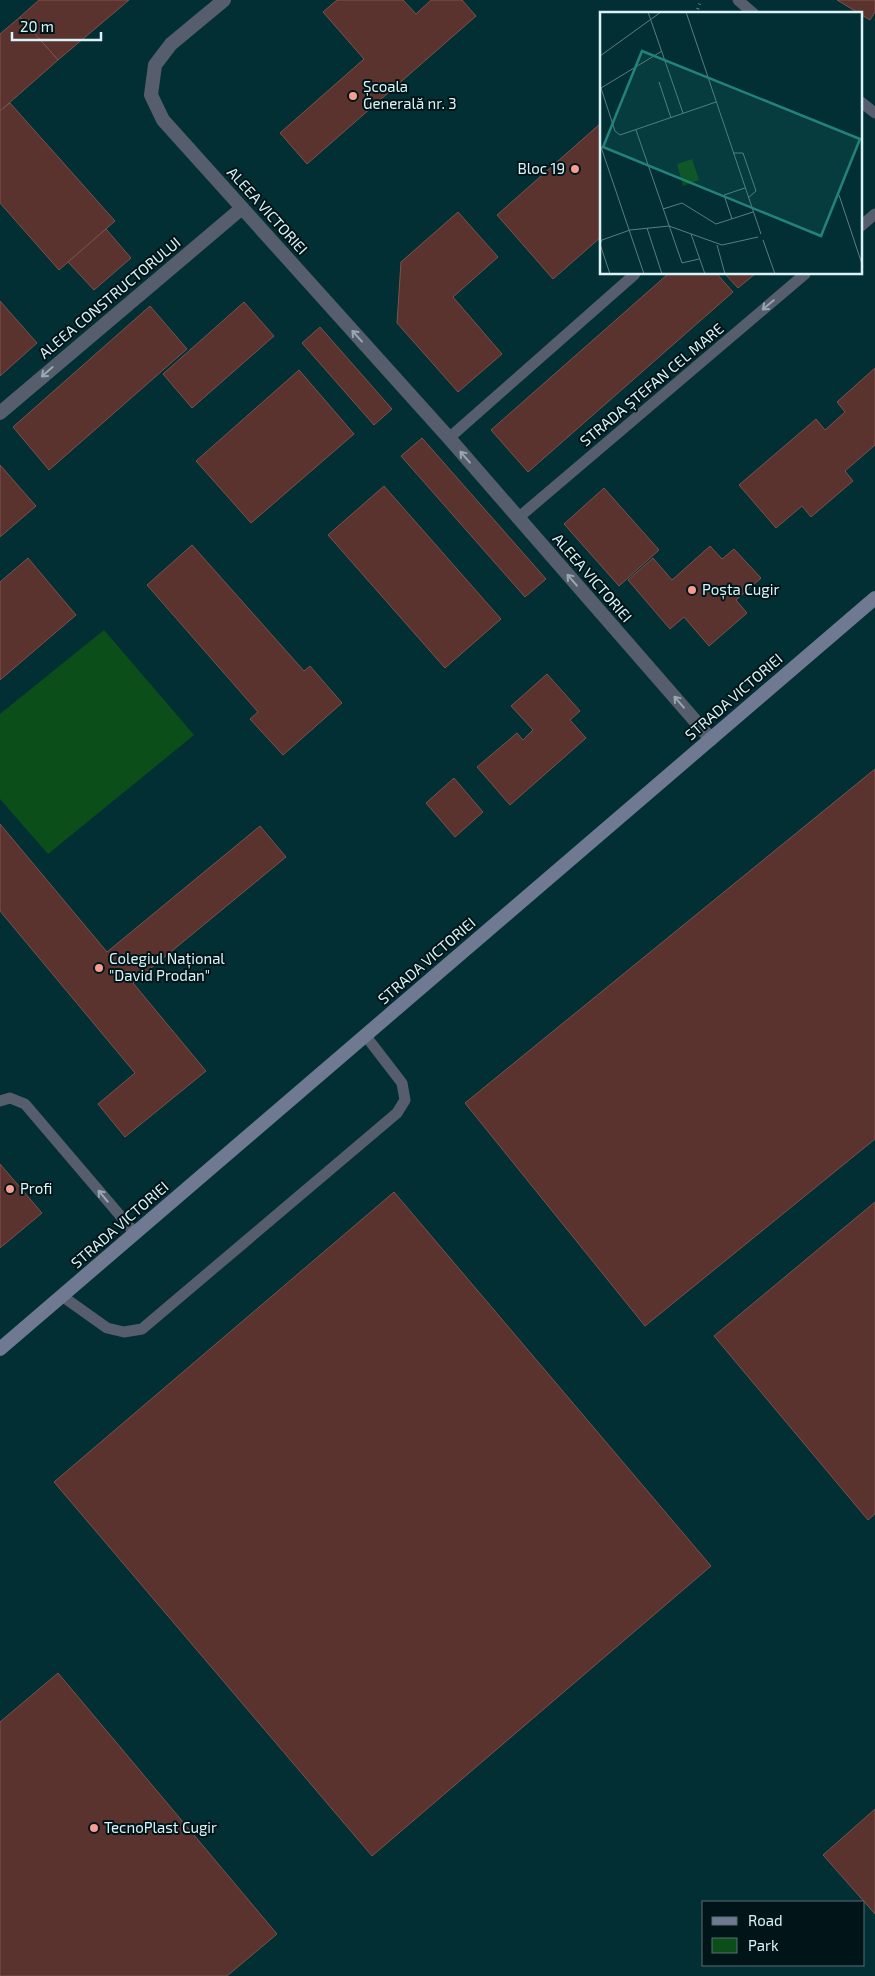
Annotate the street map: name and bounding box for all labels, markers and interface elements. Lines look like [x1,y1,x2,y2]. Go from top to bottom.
scale bar [12,10,101,42]
inset map [600,12,862,275]
text: 20 m [20,17,54,35]
place label: Școala Generală nr. 3 [363,77,457,112]
marker: Școala Generală nr. 3 [347,90,359,102]
place label: Bloc 19 [517,159,565,177]
street label: ALEEA VICTORIEI [224,163,312,258]
marker: Bloc 19 [569,163,581,175]
street label: ALEEA CONSTRUCTORULUI [35,233,184,362]
one-way arrow [762,300,775,311]
street label: STRADA ȘTEFAN CEL MARE [576,319,728,451]
one-way arrow [351,330,363,343]
one-way arrow [41,367,54,378]
one-way arrow [459,451,471,464]
street label: ALEEA VICTORIEI [549,529,636,625]
one-way arrow [566,573,578,586]
place label: Poșta Cugir [702,580,779,600]
marker: Poșta Cugir [686,584,698,596]
street label: STRADA VICTORIEI [681,649,786,743]
one-way arrow [673,695,685,708]
street label: STRADA VICTORIEI [374,913,479,1007]
place label: Colegiul Național "David Prodan" [109,949,225,984]
marker: Colegiul Național "David Prodan" [93,962,105,974]
street label: STRADA VICTORIEI [67,1177,172,1271]
place label: Profi [20,1179,52,1197]
marker: Profi [4,1183,16,1195]
one-way arrow [98,1190,109,1203]
place label: TecnoPlast Cugir [104,1818,217,1836]
marker: TecnoPlast Cugir [88,1822,100,1834]
legend [702,1901,865,1966]
text: Road [748,1911,783,1929]
text: Park [748,1936,779,1954]

